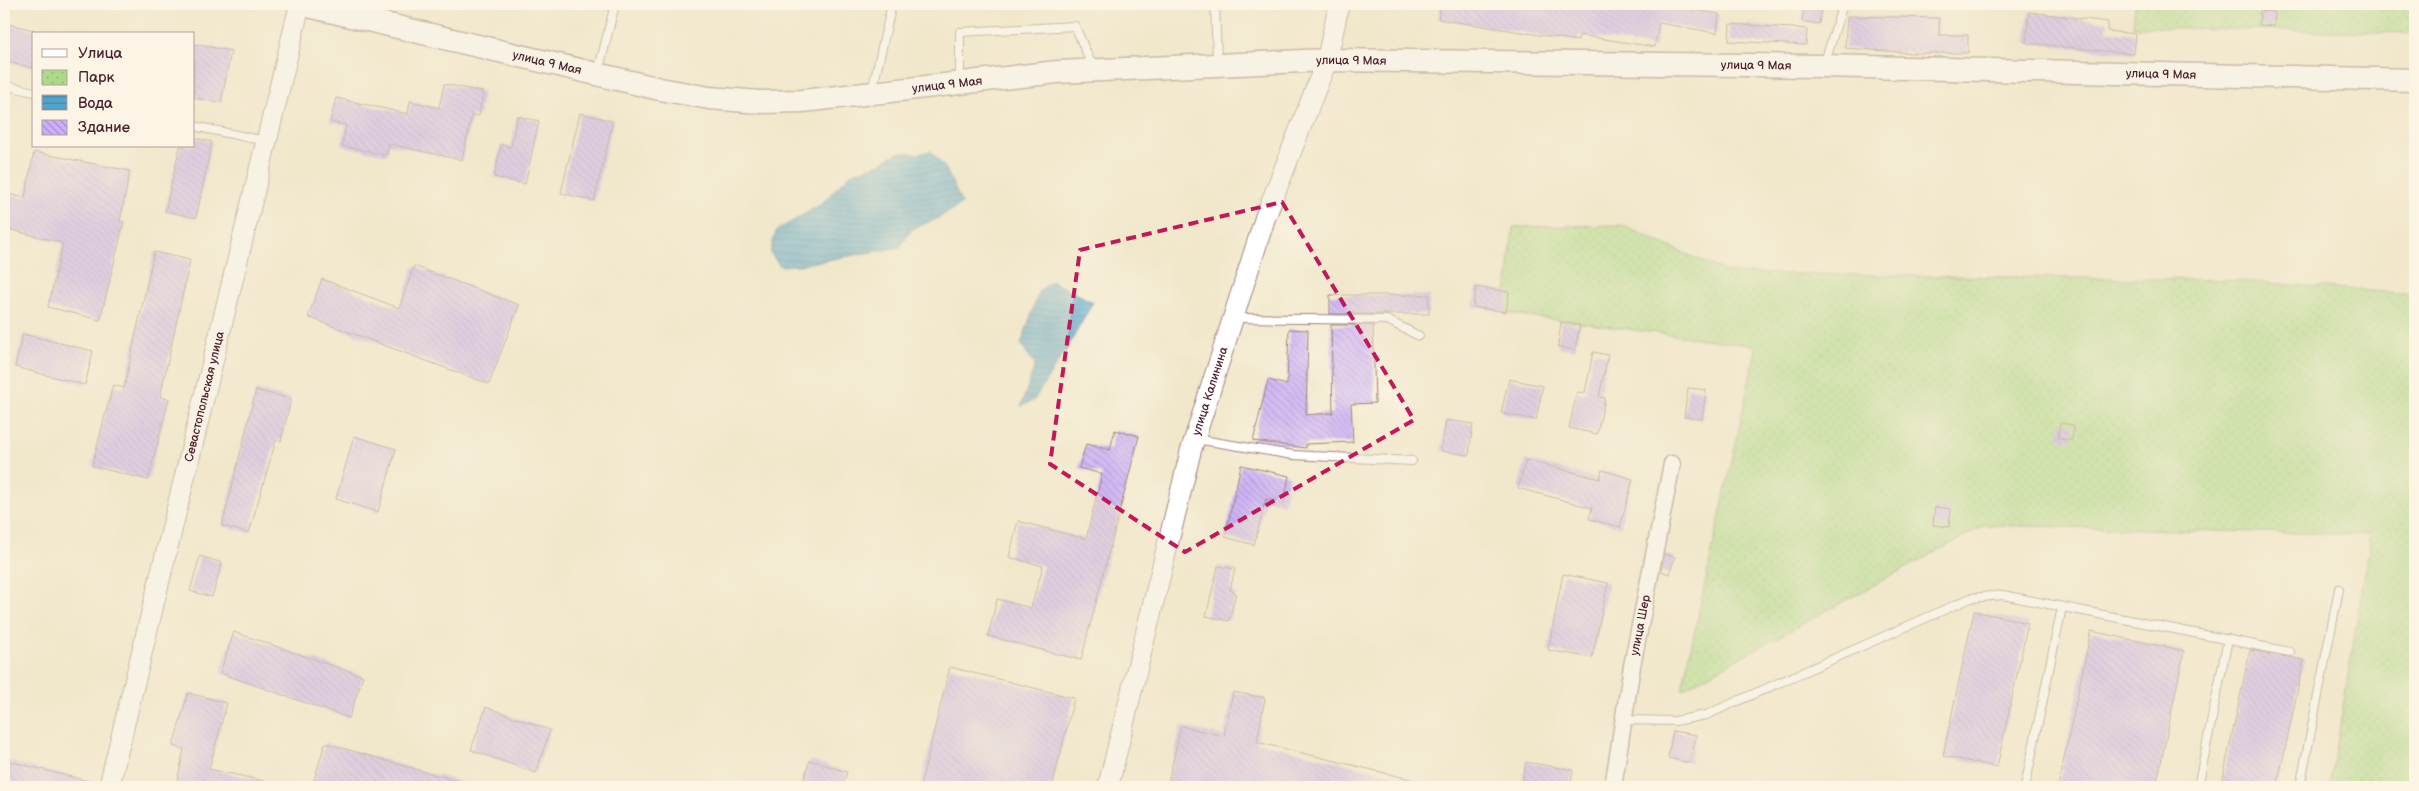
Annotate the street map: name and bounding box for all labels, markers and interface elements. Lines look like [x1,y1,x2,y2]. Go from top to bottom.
legend [32,32,195,148]
text: Улица [78,44,123,63]
street label: улица 9 Мая [511,47,583,78]
street label: улица 9 Мая [1316,53,1387,69]
street label: улица 9 Мая [1721,58,1792,74]
street label: улица 9 Мая [2126,66,2197,83]
text: Парк [78,68,115,87]
street label: улица 9 Мая [911,74,983,96]
text: Вода [78,94,113,113]
text: Здание [78,118,130,137]
street label: Севастопольская улица [182,330,228,463]
street label: улица Калинина [1189,345,1231,437]
street label: улица Шер [1627,593,1654,657]

